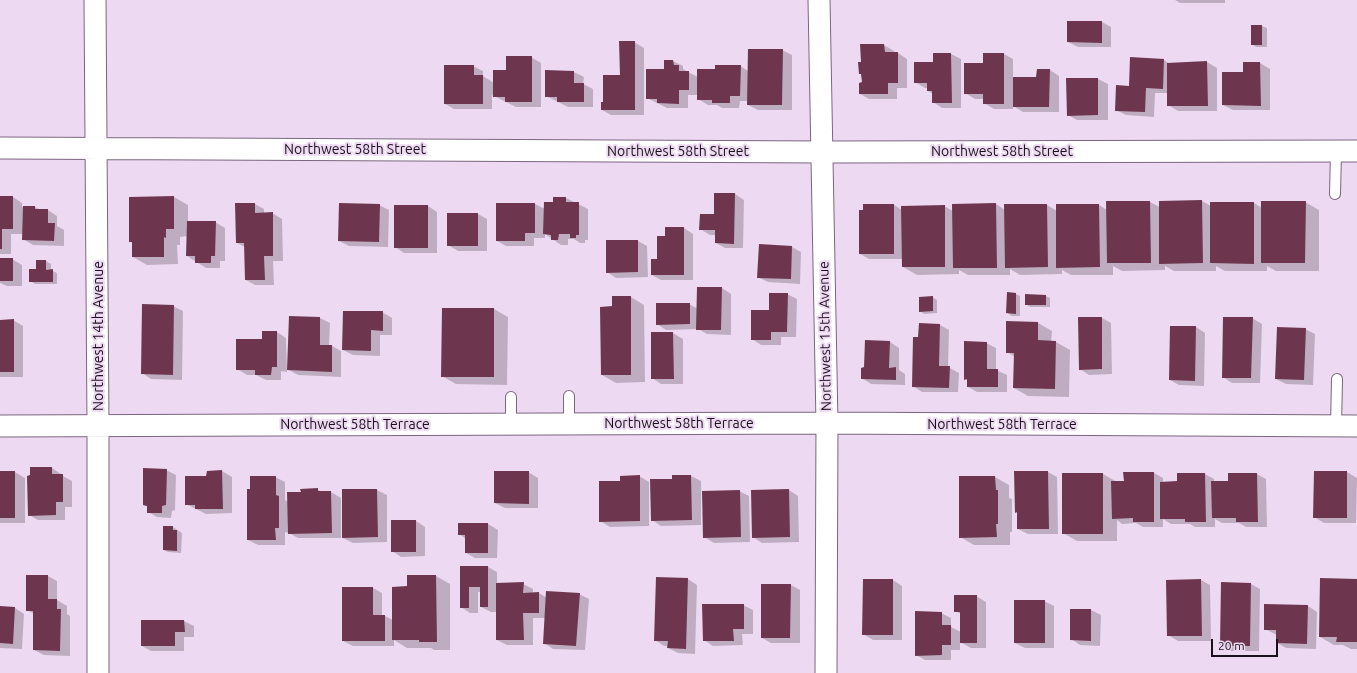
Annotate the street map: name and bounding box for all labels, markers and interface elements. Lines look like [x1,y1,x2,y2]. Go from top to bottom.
street label: Northwest 58th Street [284,141,426,157]
street label: Northwest 58th Street [607,143,749,159]
street label: Northwest 58th Street [931,143,1073,159]
street label: Northwest 14th Avenue [90,261,106,411]
street label: Northwest 15th Avenue [815,261,835,411]
street label: Northwest 58th Terrace [604,415,754,431]
street label: Northwest 58th Terrace [280,416,430,432]
street label: Northwest 58th Terrace [927,416,1077,432]
scale bar [1213,631,1280,657]
text: 20 m [1218,639,1245,652]

